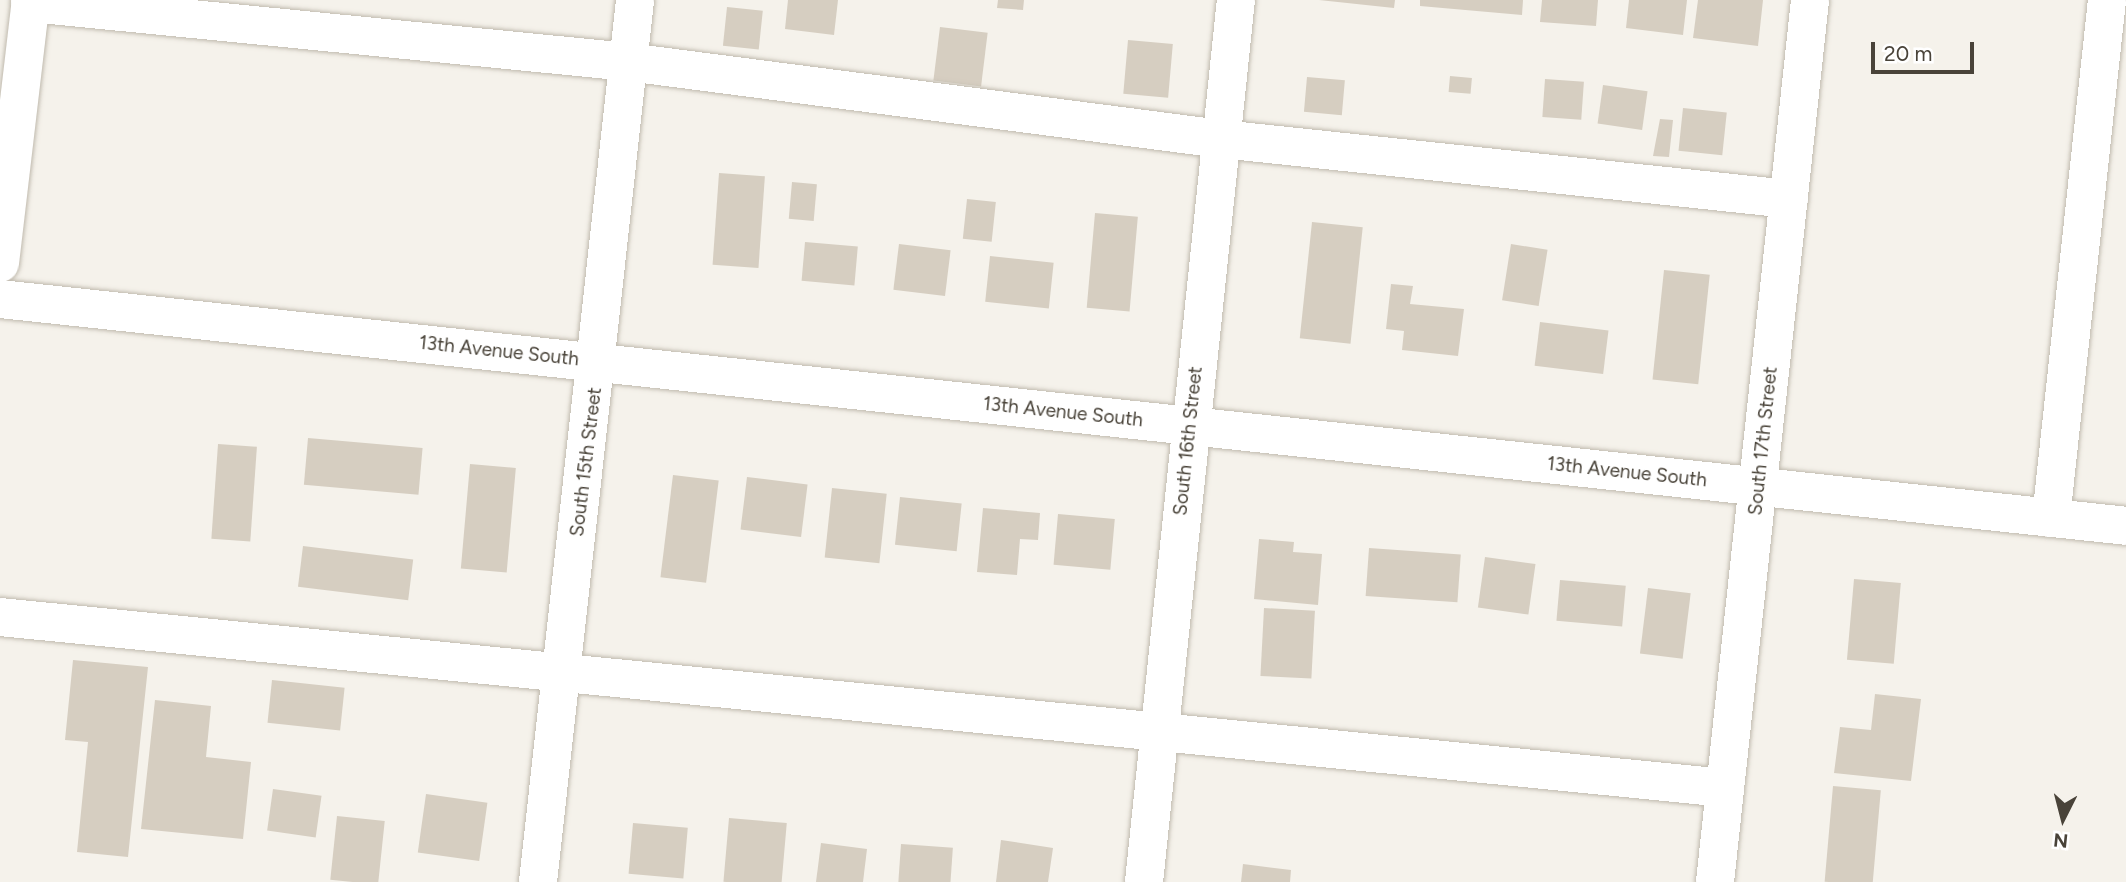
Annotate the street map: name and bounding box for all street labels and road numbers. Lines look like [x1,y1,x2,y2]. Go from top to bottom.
street label: 13th Avenue South [418,331,580,371]
street label: South 16th Street [1169,365,1207,517]
street label: South 17th Street [1744,365,1782,517]
street label: South 15th Street [566,386,606,538]
street label: 13th Avenue South [982,392,1144,432]
street label: 13th Avenue South [1546,452,1708,492]

